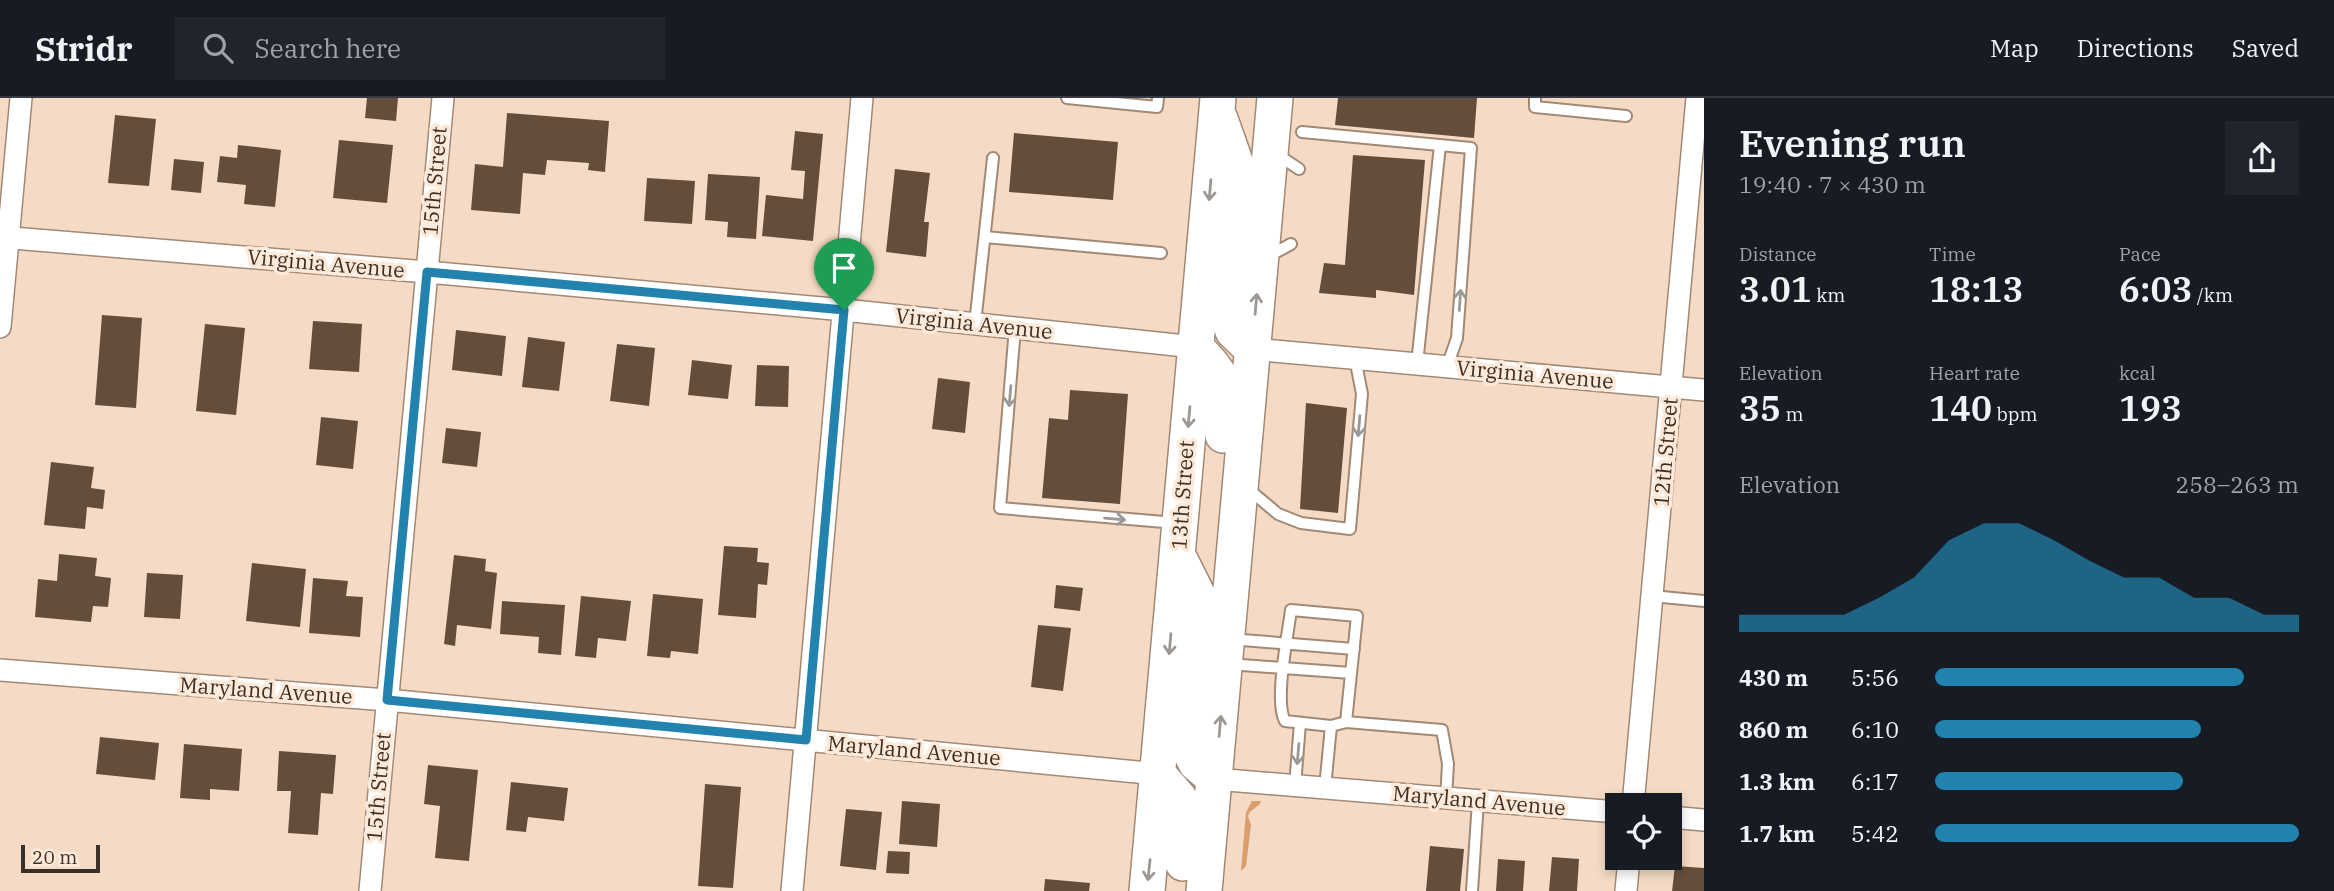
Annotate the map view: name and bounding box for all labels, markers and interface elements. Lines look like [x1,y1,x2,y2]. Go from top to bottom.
search box [175,17,665,80]
text: Stridr [35,27,133,70]
icon: search [199,29,237,67]
text: Search here [255,31,401,65]
text: Map [1990,32,2039,64]
text: Directions [2077,32,2194,64]
text: Saved [2232,32,2299,64]
text: Evening run [1739,118,1966,167]
button: share [2225,121,2299,195]
street label: 15th Street [415,125,453,237]
text: 19:40 · 7 × 430 m [1739,169,1926,199]
one-way arrow [1203,179,1216,201]
pin [814,238,874,310]
street label: Virginia Avenue [246,242,406,284]
text: Distance [1739,242,1817,266]
text: Time [1929,242,1976,266]
text: Pace [2119,242,2161,266]
icon: arrive [825,249,863,287]
text: 3.01 [1739,266,1812,312]
text: 18:13 [1929,266,2023,312]
text: 6:03 [2119,266,2192,312]
text: km [1812,283,1845,307]
text: /km [2192,283,2233,307]
one-way arrow [1454,289,1467,312]
one-way arrow [1250,293,1263,315]
street label: Virginia Avenue [894,301,1054,345]
street label: Virginia Avenue [1455,353,1615,395]
text: Elevation [1739,361,1823,385]
text: Heart rate [1929,361,2020,385]
text: kcal [2119,361,2156,385]
one-way arrow [1003,384,1016,407]
text: 35 [1739,385,1781,431]
text: 140 [1929,385,1992,431]
text: 193 [2119,385,2182,431]
street label: 12th Street [1646,396,1684,508]
text: m [1781,402,1804,426]
text: bpm [1992,402,2038,426]
one-way arrow [1182,405,1195,428]
one-way arrow [1352,414,1365,437]
street label: 13th Street [1164,439,1200,551]
text: Elevation [1739,469,1840,499]
text: 258–263 m [2175,469,2299,499]
one-way arrow [1103,513,1125,526]
one-way arrow [1163,632,1176,654]
text: 430 m [1739,662,1808,692]
text: 5:56 [1851,662,1899,692]
street label: Maryland Avenue [179,670,354,710]
text: 860 m [1739,714,1808,744]
text: 6:10 [1851,714,1899,744]
one-way arrow [1214,715,1227,737]
street label: Maryland Avenue [826,728,1002,772]
street label: 15th Street [359,731,397,843]
one-way arrow [1291,743,1304,765]
text: 1.3 km [1739,766,1815,796]
text: 6:17 [1851,766,1899,796]
street label: Maryland Avenue [1391,778,1567,822]
map controls [1605,793,1682,870]
button: locate [1605,793,1682,870]
text: 1.7 km [1739,818,1815,848]
text: 5:42 [1851,818,1899,848]
scale bar [21,842,100,874]
text: 20 m [32,845,77,869]
one-way arrow [1142,858,1155,881]

